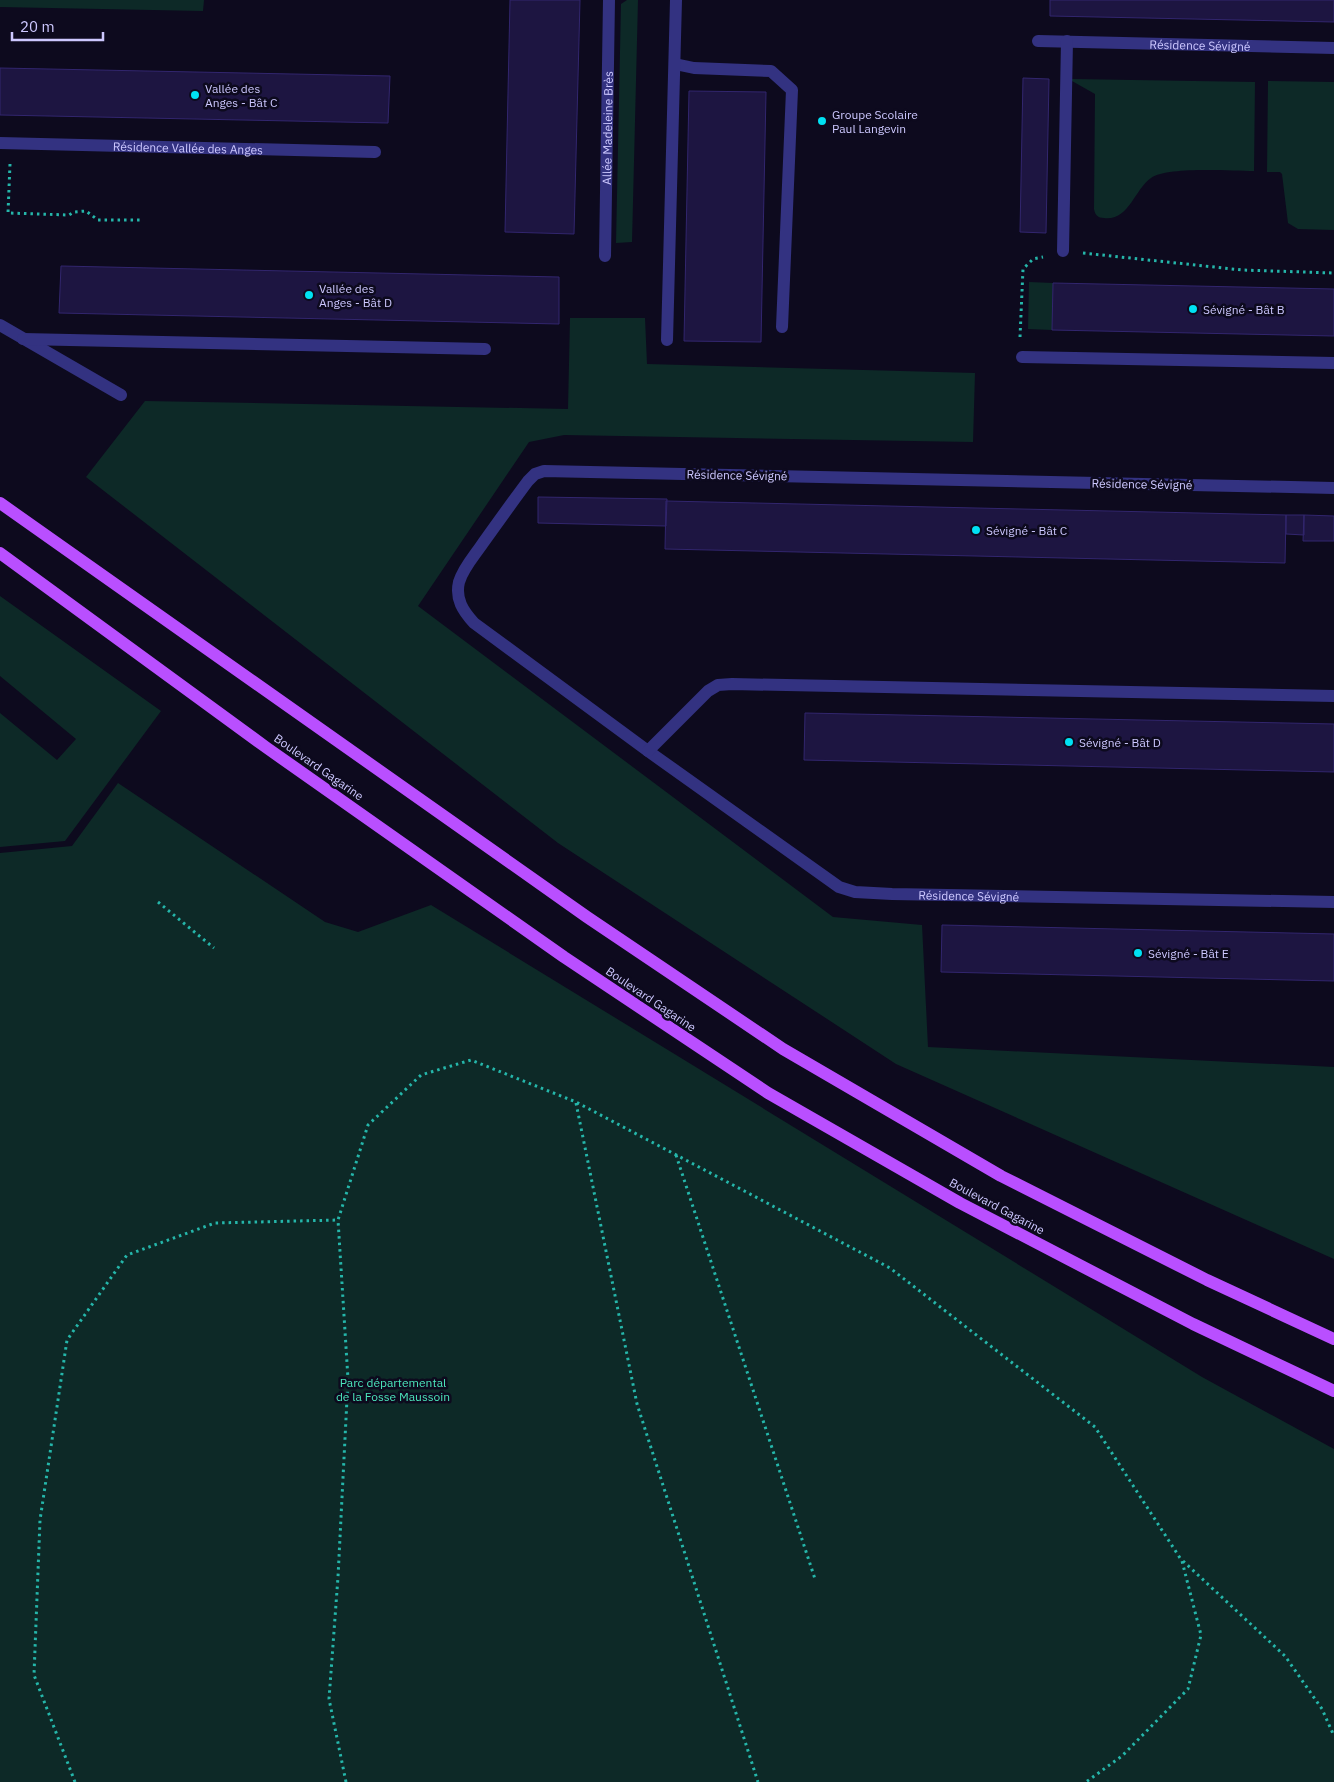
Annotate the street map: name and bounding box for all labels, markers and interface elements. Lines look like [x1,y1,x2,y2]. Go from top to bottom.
scale bar [12,10,104,42]
text: 20 m [20,17,55,36]
street label: Résidence Sévigné [1149,36,1251,54]
street label: Allée Madeleine Brès [599,71,615,185]
place label: Vallée des Anges - Bât C [205,81,278,110]
marker: Vallée des Anges - Bât C [189,89,201,101]
place label: Groupe Scolaire Paul Langevin [832,107,918,136]
marker: Groupe Scolaire Paul Langevin [816,115,828,127]
street label: Résidence Vallée des Anges [113,138,263,157]
place label: Vallée des Anges - Bât D [319,281,392,310]
marker: Vallée des Anges - Bât D [303,289,315,301]
place label: Sévigné - Bât B [1203,302,1285,317]
marker: Sévigné - Bât B [1187,303,1199,315]
street label: Résidence Sévigné [686,467,788,483]
street label: Résidence Sévigné [1091,476,1193,492]
place label: Sévigné - Bât C [986,523,1068,538]
marker: Sévigné - Bât C [970,524,982,536]
street label: Boulevard Gagarine [271,731,367,804]
place label: Sévigné - Bât D [1079,735,1161,750]
marker: Sévigné - Bât D [1063,736,1075,748]
street label: Résidence Sévigné [918,887,1020,904]
place label: Sévigné - Bât E [1148,946,1229,961]
marker: Sévigné - Bât E [1132,947,1144,959]
street label: Boulevard Gagarine [603,963,699,1035]
street label: Boulevard Gagarine [947,1175,1048,1238]
park label: Parc départemental de la Fosse Maussoin [336,1375,450,1404]

